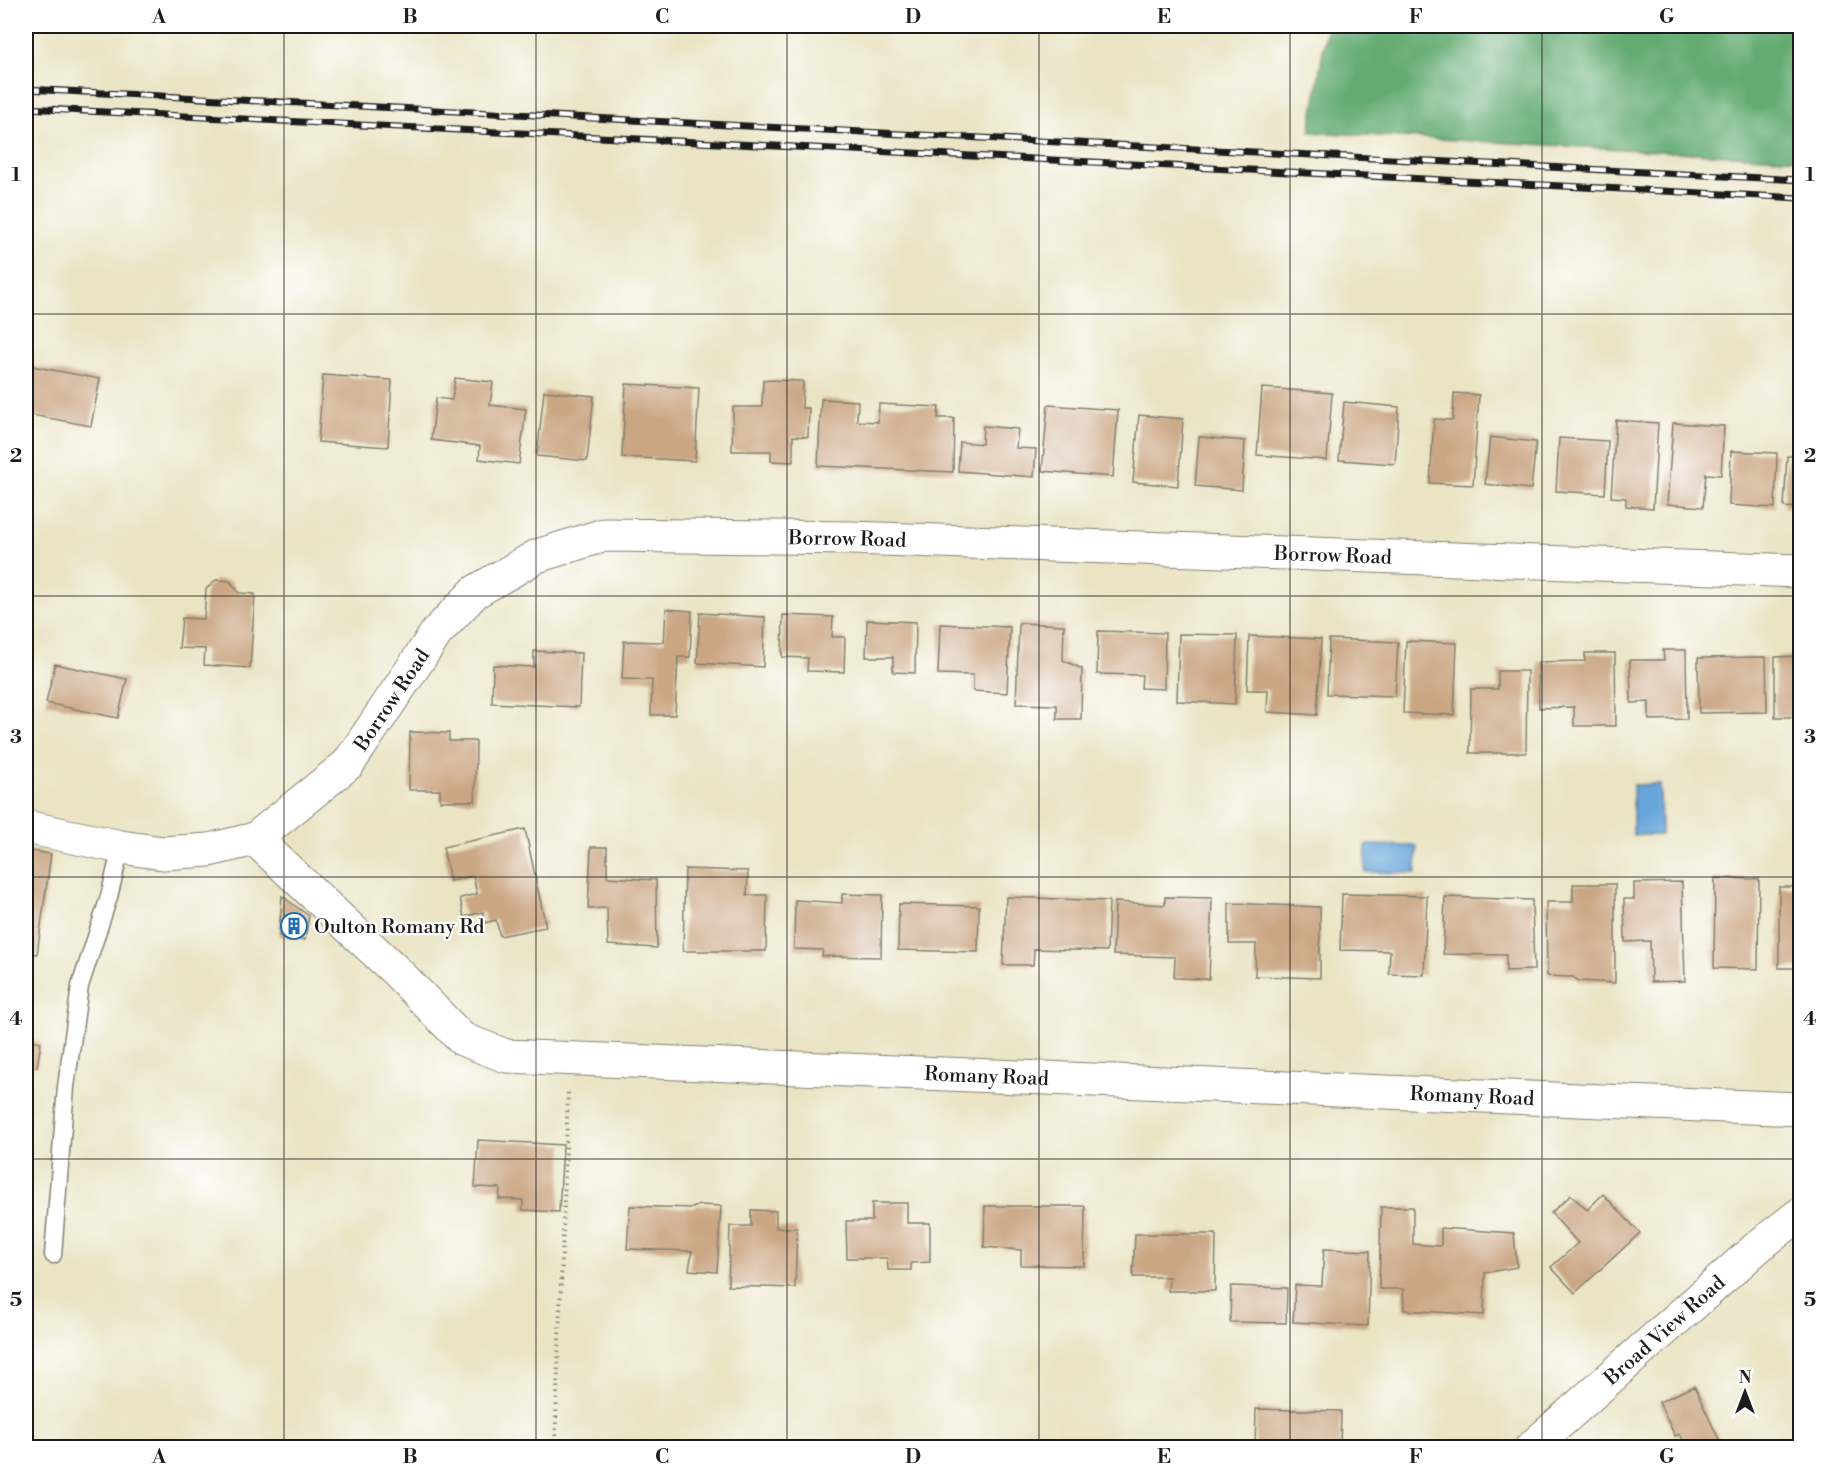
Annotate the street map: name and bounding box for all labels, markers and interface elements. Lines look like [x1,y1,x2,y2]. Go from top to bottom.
text: A [151,5,167,30]
text: B [402,5,418,30]
text: C [655,5,669,30]
text: D [905,5,921,30]
text: E [1157,5,1171,30]
text: F [1409,5,1423,30]
text: G [1659,5,1675,30]
text: 1 [11,163,21,188]
text: 1 [1805,163,1815,188]
text: 2 [10,444,22,469]
text: 2 [1804,444,1816,469]
street label: Borrow Road [787,526,907,554]
street label: Borrow Road [1273,542,1393,571]
street label: Borrow Road [349,644,436,757]
text: 3 [10,725,22,750]
text: 3 [1804,725,1816,750]
building icon: Oulton Romany Rd [279,911,309,941]
place label: Oulton Romany Rd [314,915,485,940]
text: 4 [9,1007,23,1032]
text: 4 [1803,1007,1817,1032]
street label: Romany Road [924,1062,1050,1092]
street label: Romany Road [1409,1082,1535,1112]
street label: Broad View Road [1599,1270,1731,1392]
text: 5 [10,1288,22,1313]
text: 5 [1804,1288,1816,1313]
north arrow [1715,1362,1775,1422]
text: N [1739,1368,1752,1388]
text: A [151,1445,167,1470]
text: B [402,1445,418,1470]
text: C [655,1445,669,1470]
text: D [905,1445,921,1470]
text: E [1157,1445,1171,1470]
text: F [1409,1445,1423,1470]
text: G [1659,1445,1675,1470]

